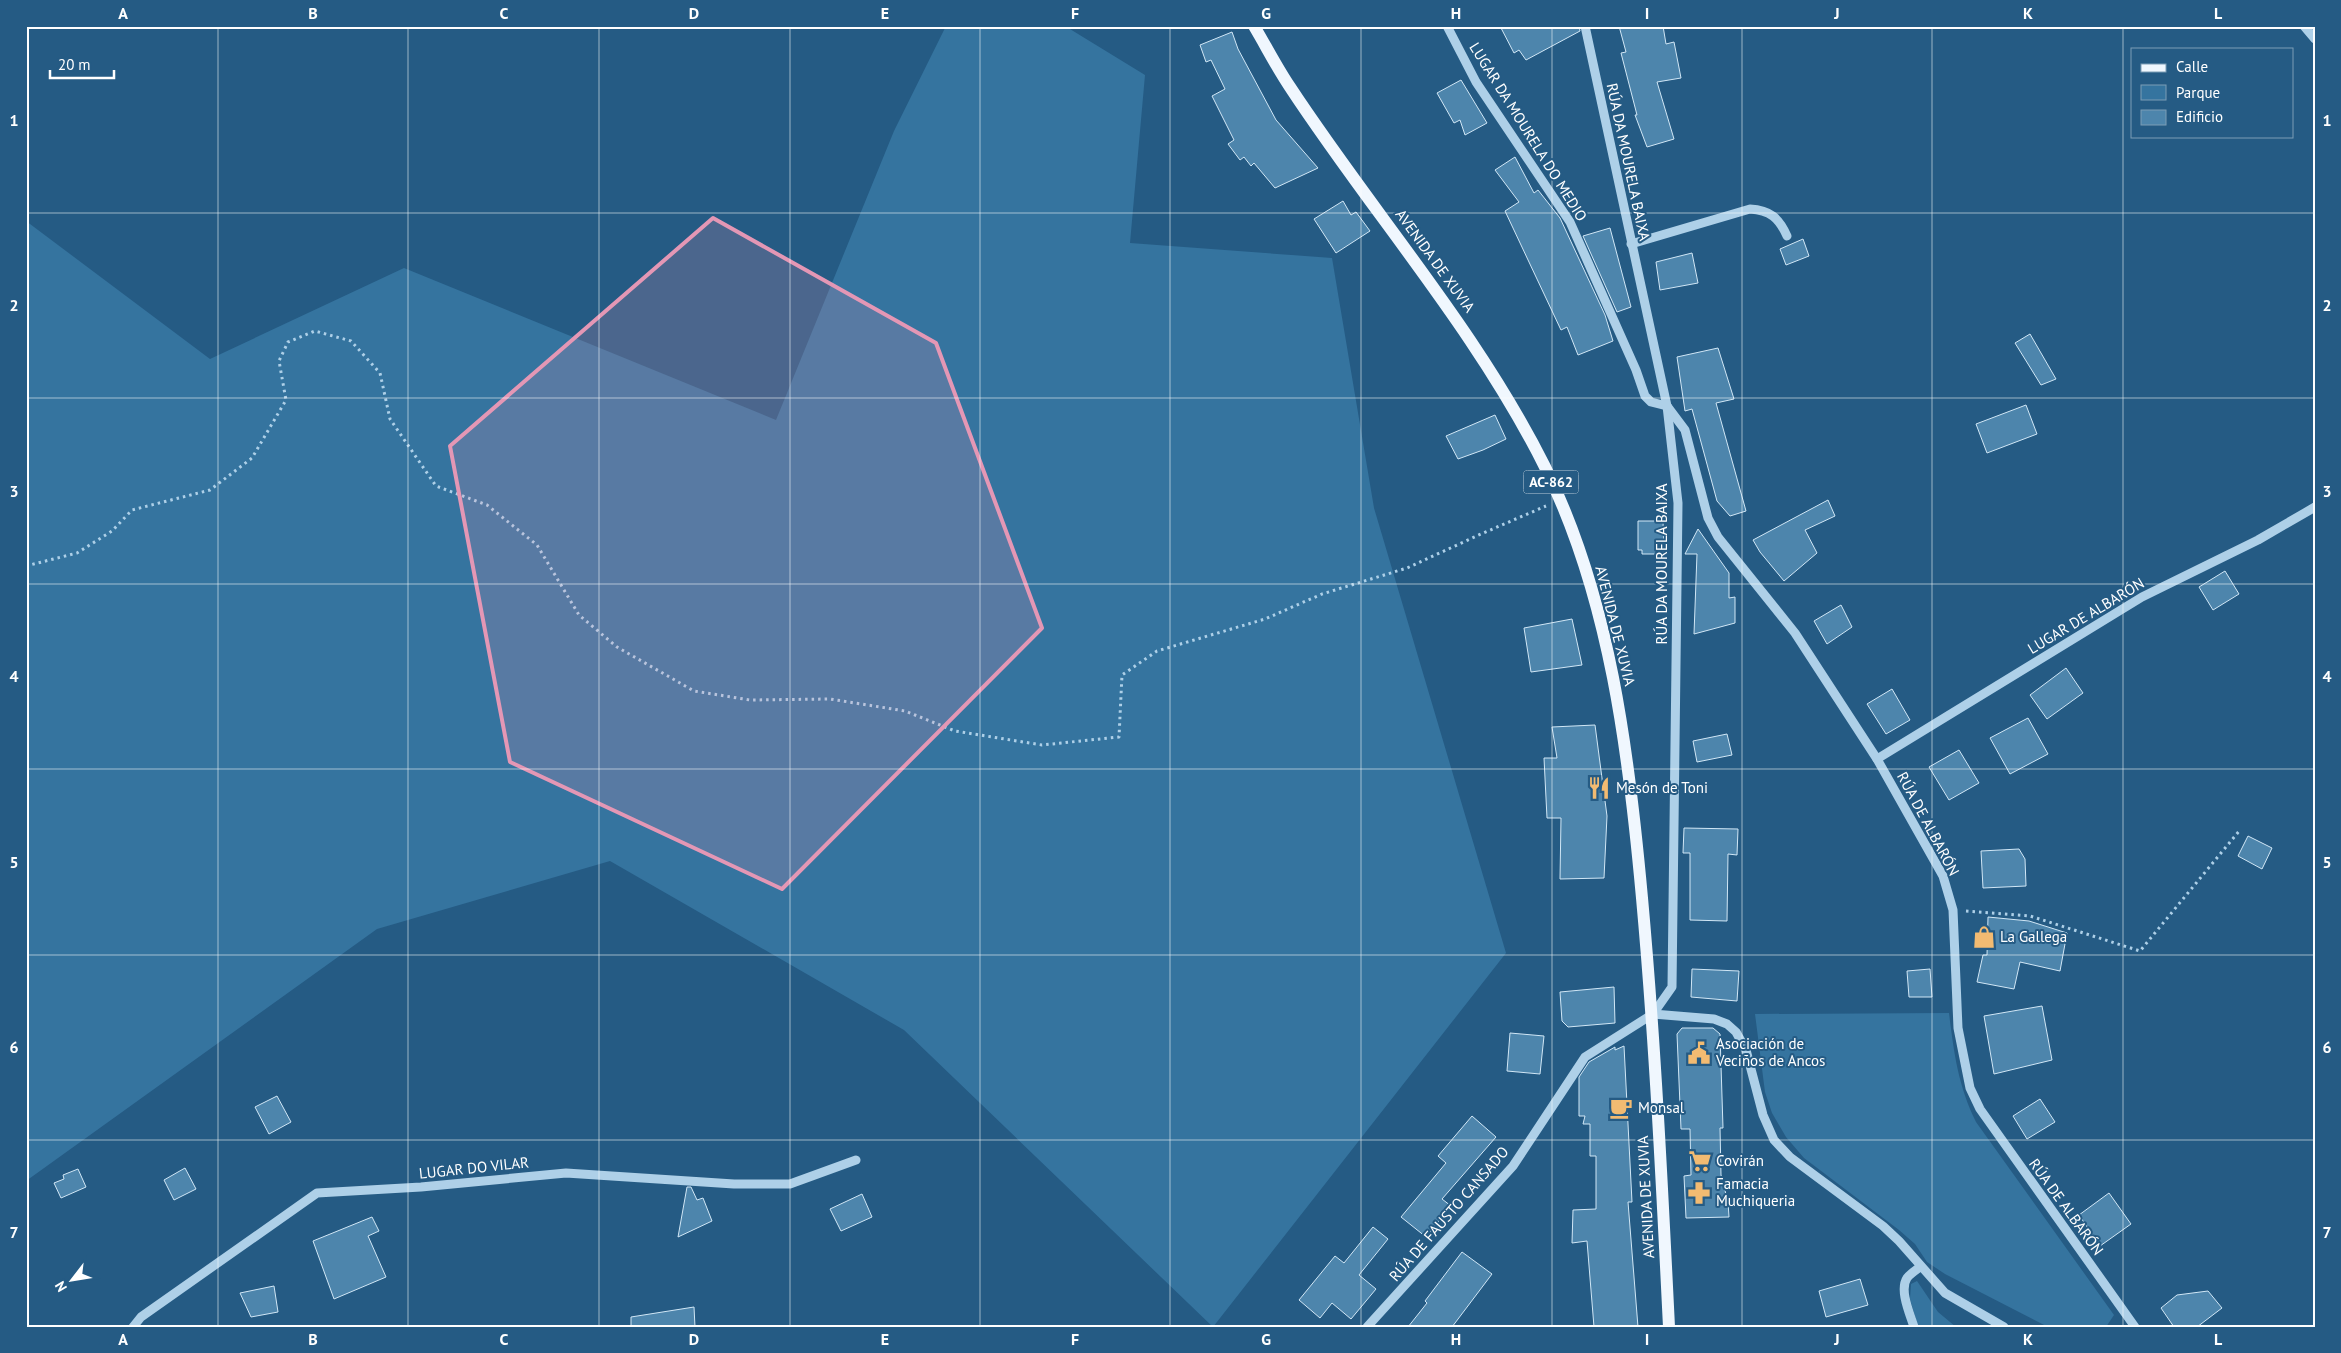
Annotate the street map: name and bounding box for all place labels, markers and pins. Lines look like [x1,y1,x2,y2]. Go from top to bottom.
restaurant icon: Mesón de Toni [1586,775,1612,801]
place label: Mesón de Toni [1616,778,1708,797]
shop icon: La Gallega [1971,924,1997,950]
place label: La Gallega [2000,927,2067,946]
place label: Asociación de Veciños de Ancos [1715,1034,1825,1070]
public building icon: Asociación de Veciños de Ancos [1686,1040,1712,1066]
cafe icon: Monsal [1608,1095,1634,1121]
place label: Monsal [1638,1098,1685,1117]
supermarket icon: Covirán [1687,1148,1713,1174]
place label: Covirán [1716,1151,1764,1170]
place label: Famacia Muchiqueria [1716,1174,1795,1210]
pharmacy icon: Famacia Muchiqueria [1686,1180,1712,1206]

